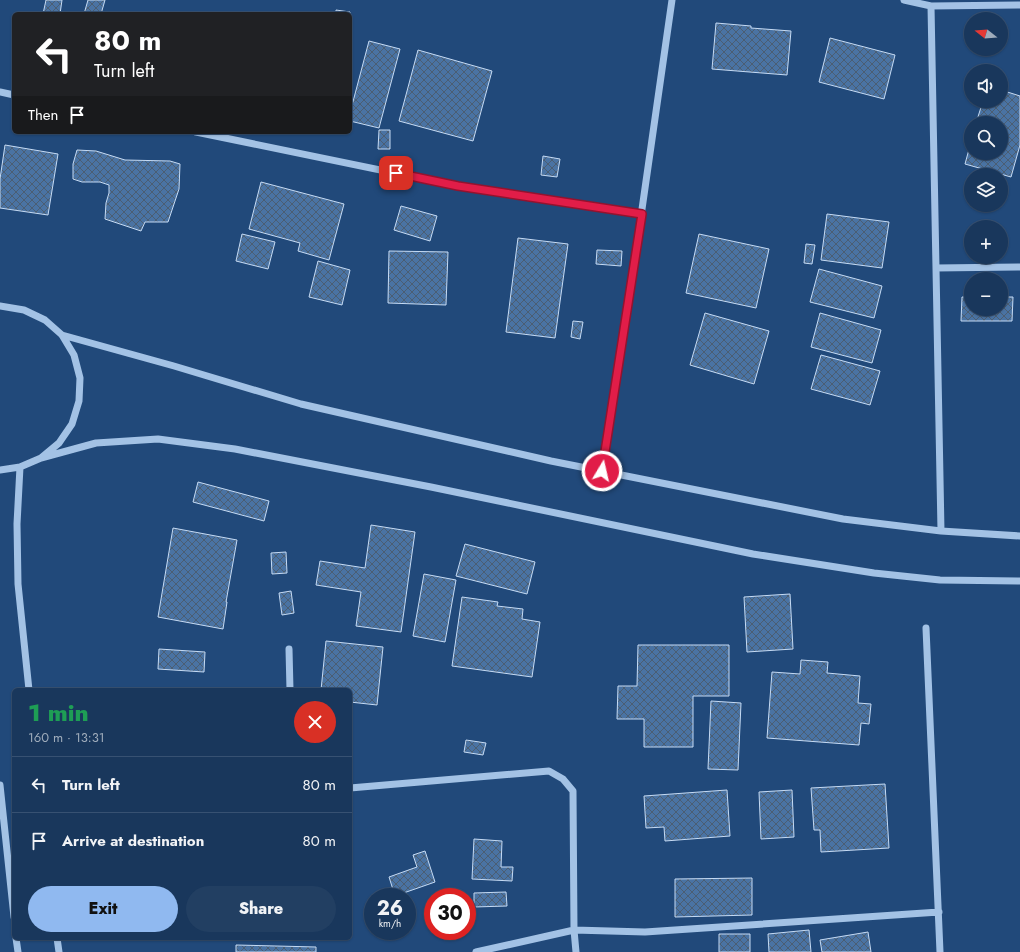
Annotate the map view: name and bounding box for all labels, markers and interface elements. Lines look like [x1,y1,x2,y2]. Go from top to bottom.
north arrow [964,12,1008,56]
map controls [964,12,1008,316]
text: 80 m [94,20,161,61]
icon: left [28,28,80,80]
text: Turn left [94,58,154,84]
button: sound [964,64,1008,108]
text: Then [28,104,58,126]
icon: arrive [66,104,88,126]
button: search [964,116,1008,160]
pin [379,156,413,190]
icon: arrive [385,162,407,184]
button: layers [964,168,1008,212]
button: + [964,220,1008,264]
button: − [964,272,1008,316]
position arrow [581,450,623,492]
text: 1 min [28,695,89,730]
button: close [294,701,336,743]
text: 160 m · 13:31 [28,728,105,747]
icon: left [28,774,50,796]
text: Turn left [62,774,120,796]
text: 80 m [303,774,336,796]
icon: arrive [28,830,50,852]
text: Arrive at destination [62,830,204,852]
text: 80 m [303,830,336,852]
button: Exit [28,886,178,932]
button: Share [186,886,336,932]
speed limit sign: 30 [424,888,476,940]
text: 26 [377,894,403,923]
text: km/h [379,916,401,931]

